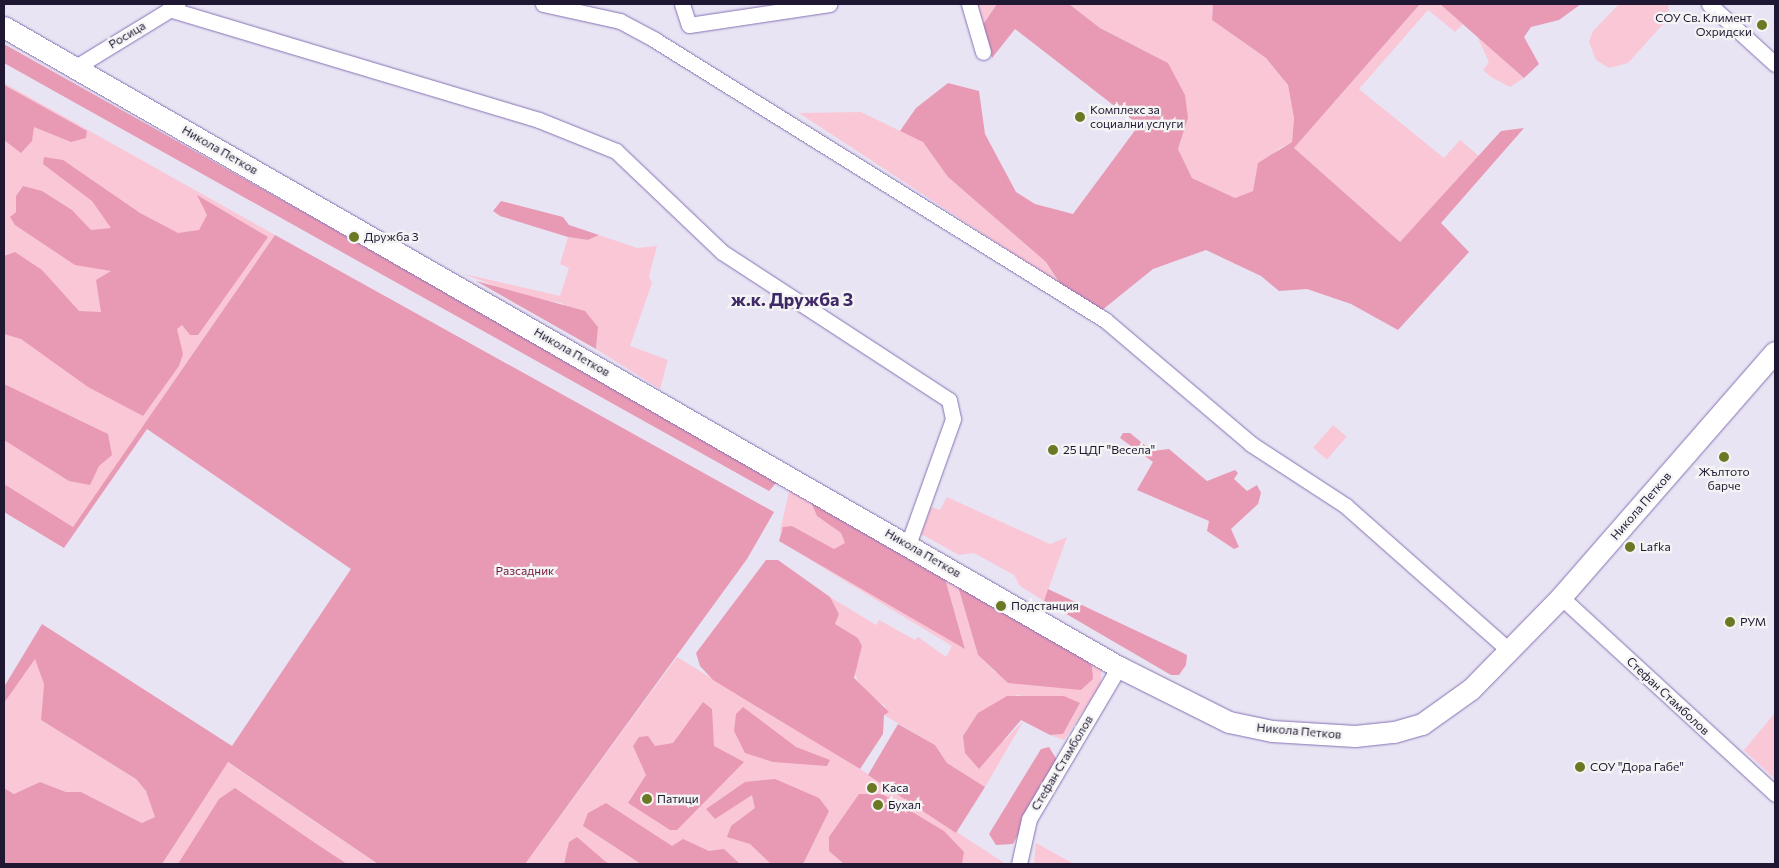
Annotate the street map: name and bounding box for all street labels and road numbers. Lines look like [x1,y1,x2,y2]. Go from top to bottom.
street label: Росица [106,18,148,52]
street label: Никола Петков [180,122,260,178]
street label: Никола Петков [532,324,612,380]
street label: Никола Петков [1608,469,1674,543]
street label: Никола Петков [883,525,963,581]
street label: Стефан Стамболов [1624,654,1712,738]
street label: Стефан Стамболов [1028,713,1096,813]
street label: Никола Петков [1256,720,1342,742]

